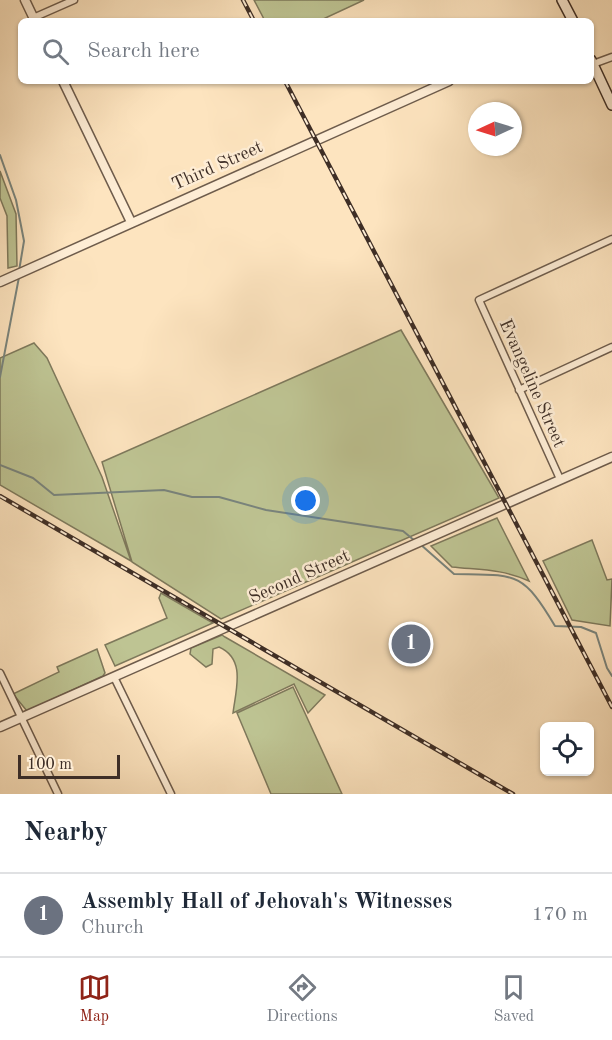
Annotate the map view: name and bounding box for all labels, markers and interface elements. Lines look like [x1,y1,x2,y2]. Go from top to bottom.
search box [18,18,594,84]
icon: search [39,35,72,68]
text: Search here [87,40,200,62]
north arrow [468,102,522,156]
street label: Third Street [169,138,265,194]
street label: Evangeline Street [496,316,568,450]
your location [291,486,320,515]
street label: Second Street [246,547,352,607]
pin: 1 [392,622,430,666]
map controls [540,722,594,776]
button: locate [540,722,594,776]
scale bar [18,752,120,780]
text: 100 m [27,757,72,773]
text: Nearby [24,820,108,846]
text: Assembly Hall of Jehovah's Witnesses [81,891,452,913]
text: 1 [38,905,49,925]
text: 170 m [532,905,588,925]
text: Church [81,918,144,938]
tab: Map [78,971,111,1027]
tab: Directions [267,971,338,1027]
tab: Saved [493,971,534,1027]

